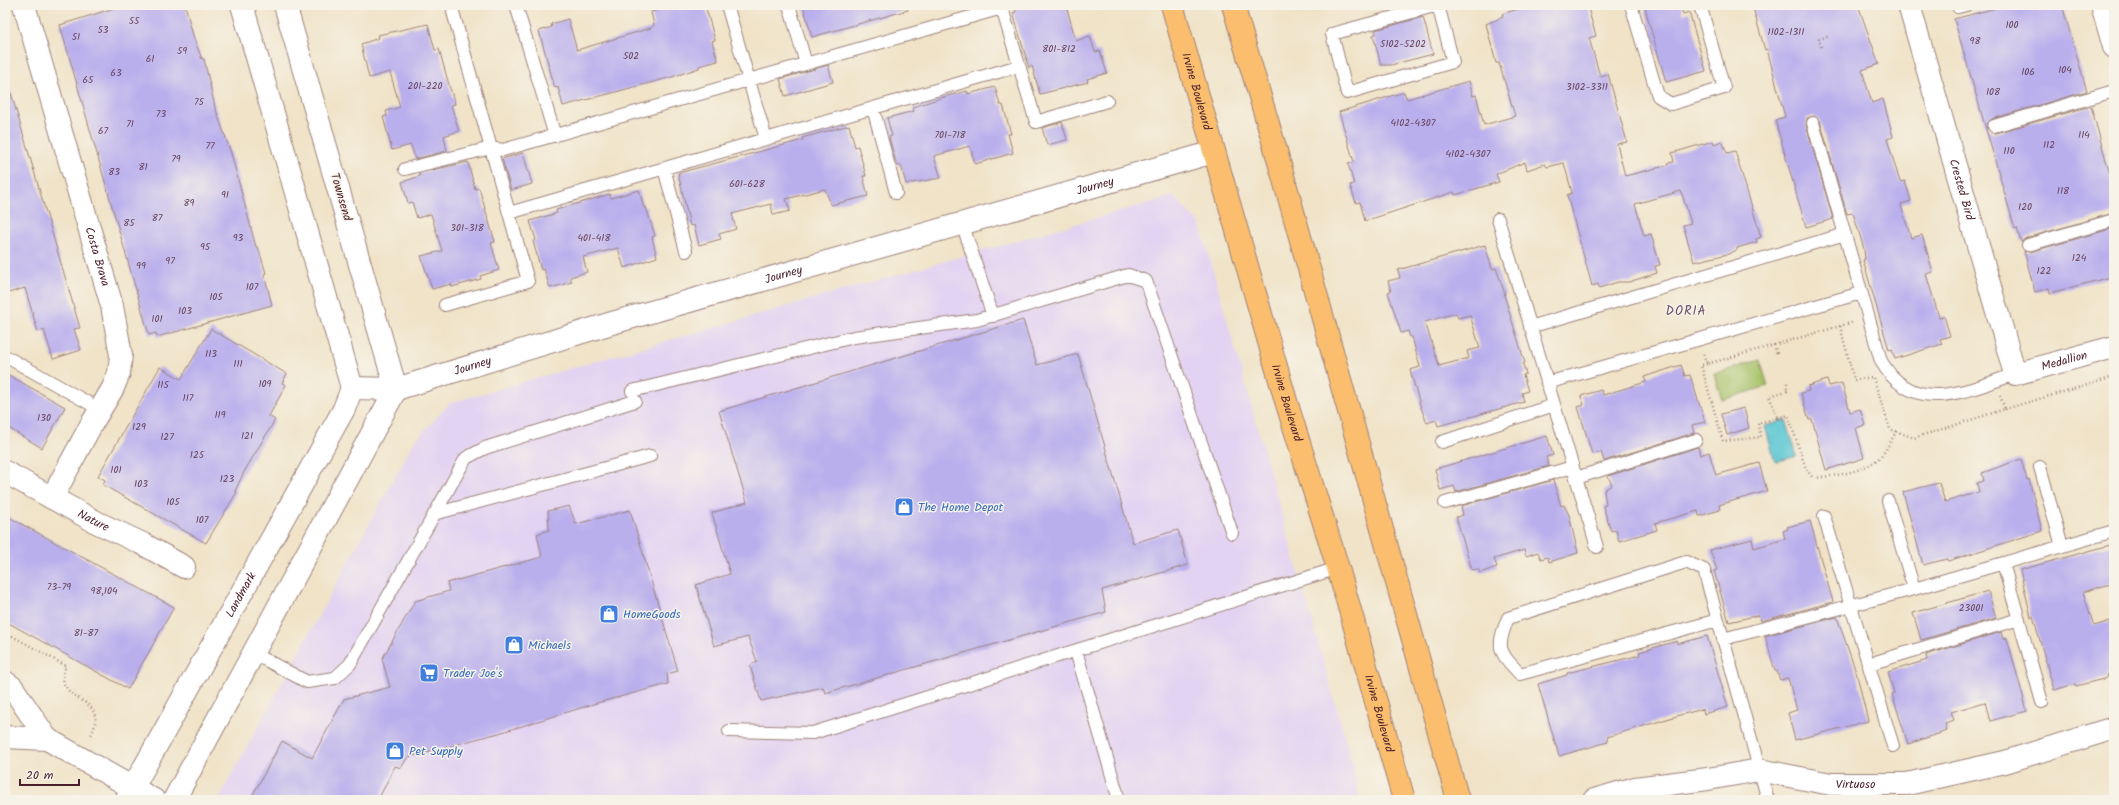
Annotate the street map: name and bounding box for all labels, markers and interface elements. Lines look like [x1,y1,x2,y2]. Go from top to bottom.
house number: 55 [129,13,140,29]
house number: 100 [2005,17,2019,33]
house number: 53 [97,22,109,38]
house number: 1102-1311 [1768,24,1804,40]
house number: 51 [72,29,80,45]
house number: 98 [1970,33,1981,49]
house number: 5102-5202 [1380,36,1426,52]
house number: 801-812 [1042,41,1076,57]
house number: 59 [177,43,187,59]
house number: 502 [623,48,639,64]
street label: Irvine Boulevard [1177,50,1217,134]
house number: 61 [146,51,154,67]
house number: 104 [2058,62,2072,78]
house number: 106 [2021,64,2035,80]
house number: 63 [110,65,122,81]
house number: 65 [83,72,94,88]
house number: 201-220 [407,78,443,94]
house number: 3102-3311 [1566,79,1608,95]
house number: 108 [1986,84,2001,100]
house number: 75 [194,94,205,110]
house number: 73 [156,106,166,122]
house number: 4102-4307 [1391,115,1436,131]
house number: 71 [126,116,134,132]
house number: 67 [98,123,108,139]
house number: 701-718 [934,127,967,143]
house number: 114 [2078,127,2090,143]
house number: 112 [2043,137,2055,153]
house number: 77 [205,138,215,154]
house number: 110 [2003,143,2015,159]
house number: 4102-4307 [1446,146,1491,162]
house number: 79 [171,151,181,167]
street label: Crested Bird [1944,157,1980,223]
house number: 81 [138,159,148,175]
house number: 83 [108,164,120,180]
street label: Townsend [325,171,357,224]
street label: Journey [1074,171,1116,200]
house number: 601-628 [729,176,766,192]
house number: 118 [2057,183,2070,199]
house number: 91 [221,187,229,203]
house number: 89 [184,195,195,211]
house number: 120 [2018,199,2032,215]
house number: 87 [152,210,163,226]
house number: 85 [123,215,135,231]
house number: 301-318 [450,220,485,236]
street label: Costa Brava [80,225,115,289]
house number: 93 [233,230,244,246]
house number: 401-418 [578,230,611,246]
house number: 95 [200,239,211,255]
house number: 124 [2072,250,2087,266]
house number: 97 [165,253,175,269]
house number: 99 [136,258,146,274]
street label: Journey [762,260,805,289]
house number: 122 [2037,263,2052,279]
house number: 107 [246,279,259,295]
house number: 105 [209,289,223,305]
district label: DORIA [1666,301,1706,322]
house number: 103 [178,303,192,319]
house number: 101 [151,311,163,327]
street label: Medallion [2039,345,2090,376]
house number: 113 [205,346,217,362]
street label: Journey [451,351,494,380]
house number: 111 [233,356,243,372]
street label: Irvine Boulevard [1266,362,1308,445]
house number: 109 [258,376,272,392]
house number: 115 [157,377,169,393]
house number: 117 [183,390,194,406]
house number: 119 [214,407,226,423]
house number: 130 [37,410,51,426]
house number: 129 [132,419,146,435]
house number: 121 [241,428,253,444]
house number: 127 [160,429,174,445]
house number: 125 [190,447,205,463]
house number: 101 [110,462,122,478]
house number: 123 [220,471,235,487]
house number: 103 [134,476,148,492]
house number: 105 [166,494,180,510]
shop icon: The Home Depot [893,496,915,518]
place label: The Home Depot [918,498,1004,517]
street label: Nature [74,504,113,537]
house number: 107 [196,512,209,528]
street label: Landmark [220,568,261,621]
house number: 73-79 [47,579,71,595]
house number: 98,104 [91,583,118,599]
house number: 23001 [1959,600,1983,616]
shop icon: HomeGoods [598,603,620,625]
place label: HomeGoods [623,605,681,624]
house number: 81-87 [74,625,99,641]
shop icon: Michaels [503,634,525,656]
place label: Michaels [528,636,571,655]
supermarket icon: Trader Joe's [418,662,440,684]
place label: Trader Joe's [443,664,503,683]
street label: Irvine Boulevard [1359,672,1400,755]
shop icon: Pet Supply [384,740,406,762]
place label: Pet Supply [409,742,463,761]
scale bar [20,761,79,787]
text: 20 m [26,766,54,785]
street label: Virtuoso [1836,775,1875,794]

